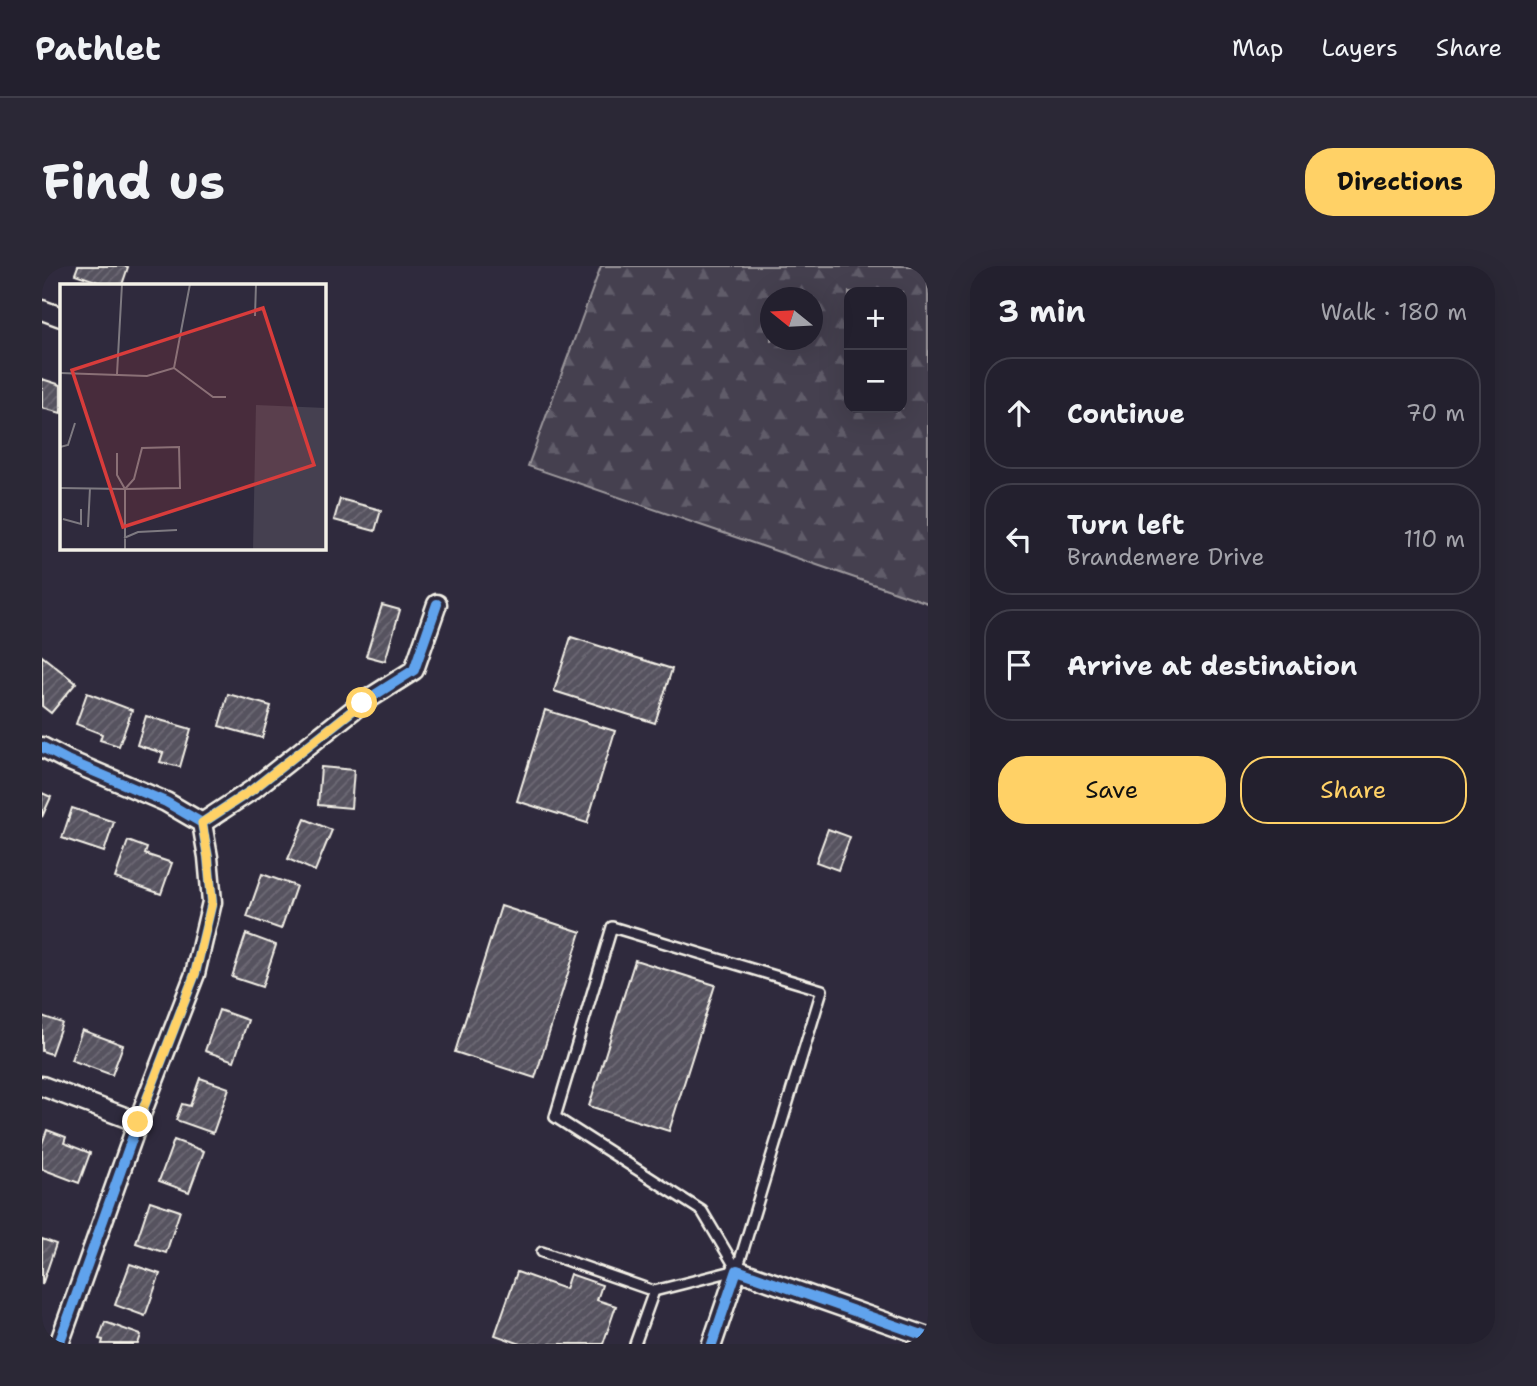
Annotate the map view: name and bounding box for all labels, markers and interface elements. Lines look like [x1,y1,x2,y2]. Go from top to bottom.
text: Pathlet [35,26,161,71]
text: Map [1232,32,1283,64]
text: Layers [1321,32,1398,64]
text: Share [1436,32,1502,64]
button: Directions [1305,148,1495,216]
text: Find us [42,149,225,215]
inset map [60,284,326,550]
north arrow [760,287,823,350]
map controls [844,287,907,413]
button: + [844,287,907,350]
text: 3 min [998,291,1085,332]
text: Walk · 180 m [1321,297,1467,327]
button: − [844,350,907,413]
icon: ahead [1000,394,1038,432]
text: Continue [1067,396,1185,431]
text: 70 m [1406,398,1465,428]
text: Turn left [1067,507,1184,542]
icon: left [1000,520,1038,558]
text: 110 m [1403,524,1465,554]
text: Brandemere Drive [1067,542,1264,572]
icon: arrive [1000,646,1038,684]
text: Arrive at destination [1067,648,1357,683]
route start [346,687,377,718]
button: Save [998,756,1226,824]
button: Share [1240,756,1467,824]
route end [122,1106,153,1137]

